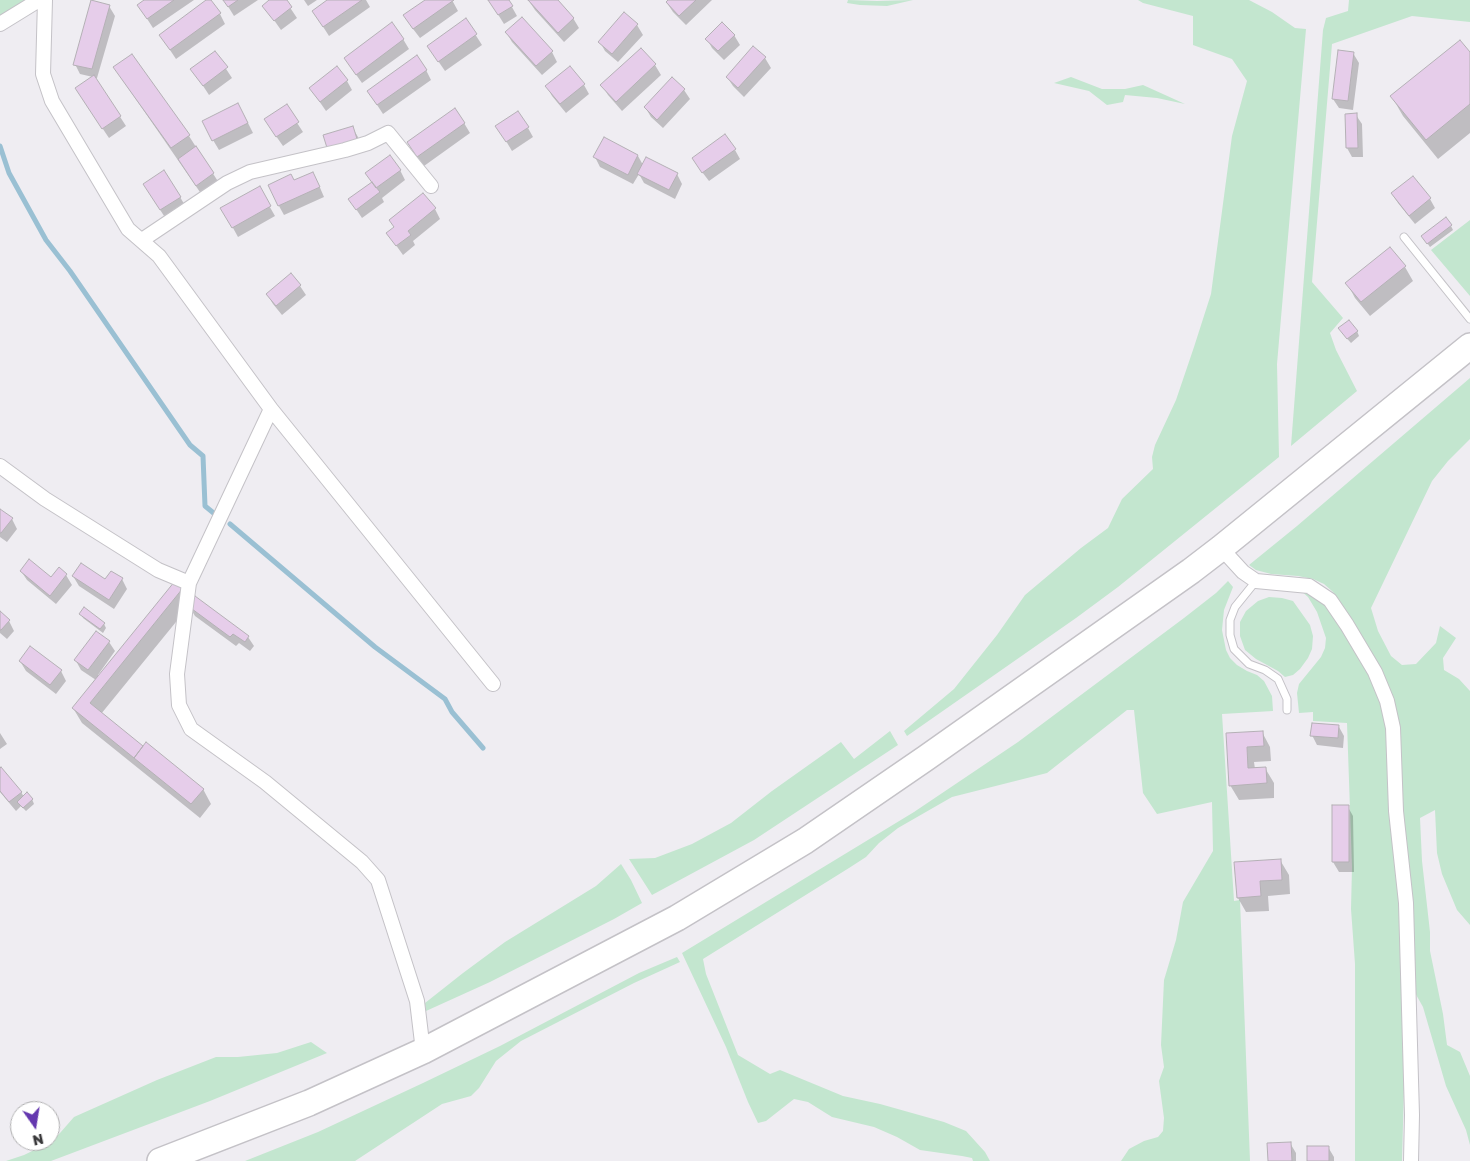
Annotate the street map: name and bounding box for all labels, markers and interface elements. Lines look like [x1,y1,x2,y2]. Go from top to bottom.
north arrow [10,1101,60,1151]
text: N [31,1131,45,1150]

